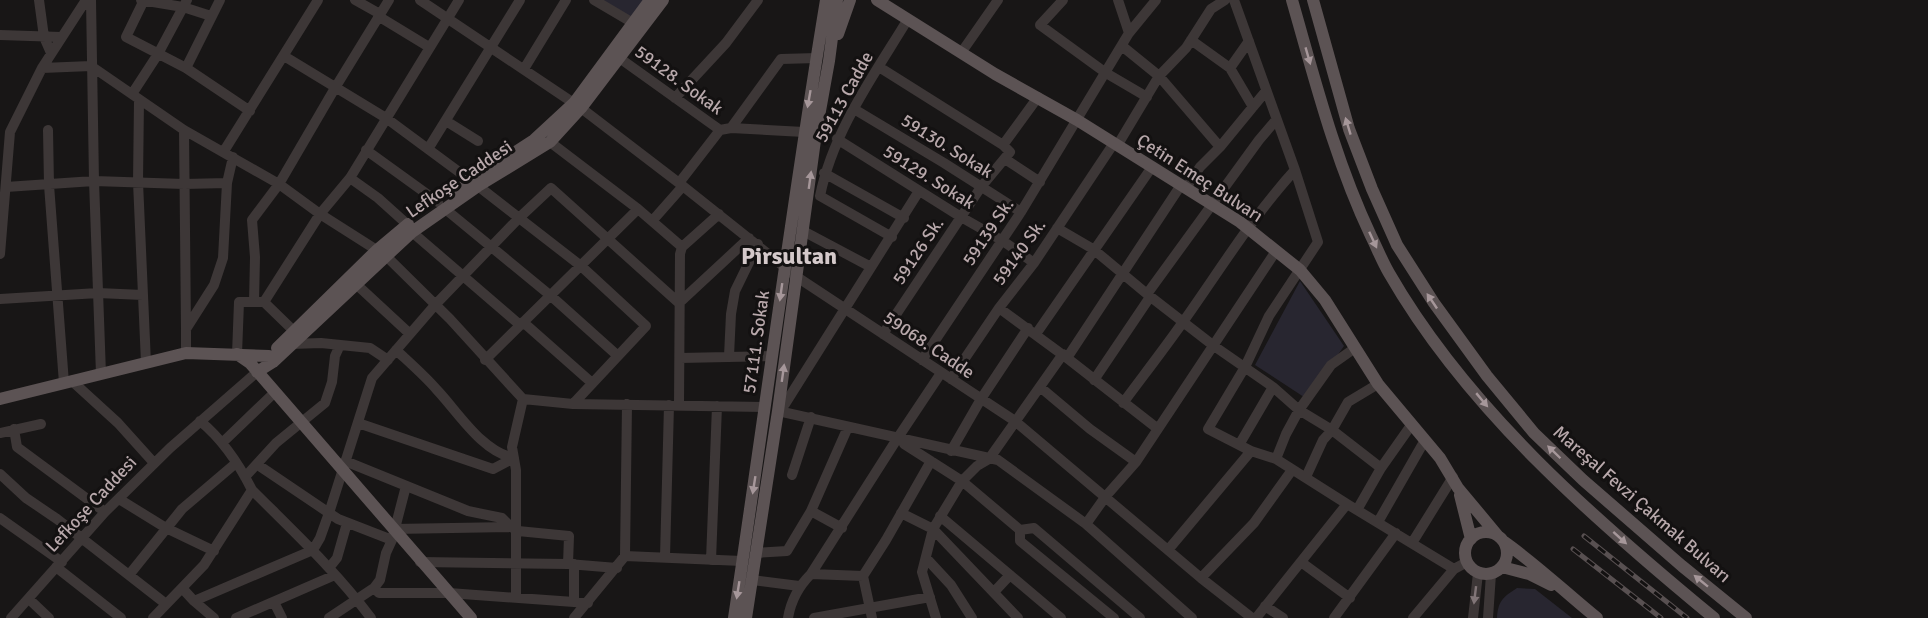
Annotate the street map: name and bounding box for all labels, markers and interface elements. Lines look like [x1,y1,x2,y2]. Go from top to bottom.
street label: 59128. Sokak [631,41,727,119]
one-way arrow [1304,47,1313,65]
street label: 59113 Cadde [810,48,878,146]
one-way arrow [805,90,814,109]
street label: 59130. Sokak [897,109,997,183]
one-way arrow [1343,117,1353,135]
street label: Çetin Emeç Bulvarı [1133,129,1267,227]
street label: Lefkoşe Caddesi [402,135,516,223]
street label: 59129. Sokak [879,140,979,214]
one-way arrow [805,170,814,189]
street label: 59139 Sk. [958,194,1018,270]
street label: 59126 Sk. [888,213,948,289]
street label: 59140 Sk. [988,215,1050,289]
one-way arrow [1368,231,1377,248]
district label: Pirsultan [741,241,837,271]
one-way arrow [777,283,786,302]
street label: 57111. Sokak [738,289,774,395]
one-way arrow [1427,293,1438,309]
street label: 59068. Cadde [879,306,979,384]
one-way arrow [779,364,788,383]
one-way arrow [1475,392,1488,407]
street label: Mareşal Fevzi Çakmak Bulvarı [1549,421,1735,587]
one-way arrow [1548,446,1562,460]
street label: Lefkoşe Caddesi [41,451,141,557]
one-way arrow [749,476,758,495]
one-way arrow [1612,531,1627,544]
one-way arrow [1693,575,1709,588]
one-way arrow [733,580,742,599]
one-way arrow [1471,586,1480,605]

